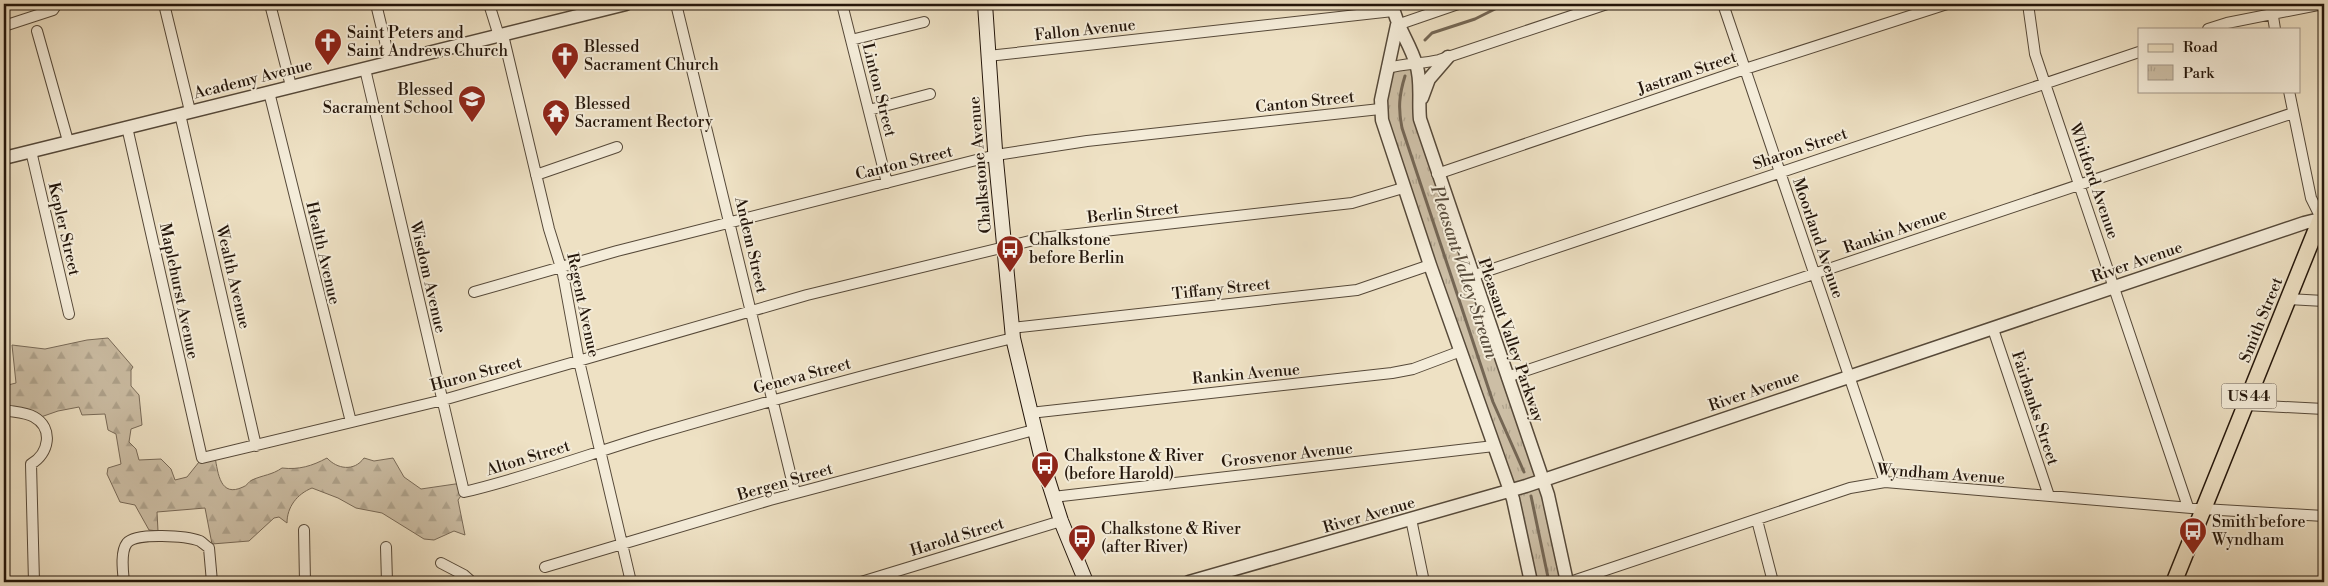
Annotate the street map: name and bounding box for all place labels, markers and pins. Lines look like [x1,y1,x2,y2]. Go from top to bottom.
place label: Saint Peters and Saint Andrews Church [347,23,508,61]
church icon: Saint Peters and Saint Andrews Church [313,27,343,66]
place label: Blessed Sacrament Church [583,37,719,75]
church icon: Blessed Sacrament Church [550,41,580,80]
place label: Blessed Sacrament School [323,80,453,118]
school or university icon: Blessed Sacrament School [457,84,487,123]
place label: Blessed Sacrament Rectory [574,94,713,132]
temple icon: Blessed Sacrament Rectory [541,98,571,137]
place label: Chalkstone before Berlin [1029,230,1125,268]
bus stop icon: Chalkstone before Berlin [995,234,1025,273]
place label: Chalkstone & River (before Harold) [1064,446,1204,484]
bus stop icon: Chalkstone & River (before Harold) [1030,450,1060,489]
place label: Smith before Wyndham [2211,512,2306,550]
bus stop icon: Smith before Wyndham [2178,516,2208,555]
place label: Chalkstone & River (after River) [1101,519,1241,557]
bus stop icon: Chalkstone & River (after River) [1067,523,1097,562]

